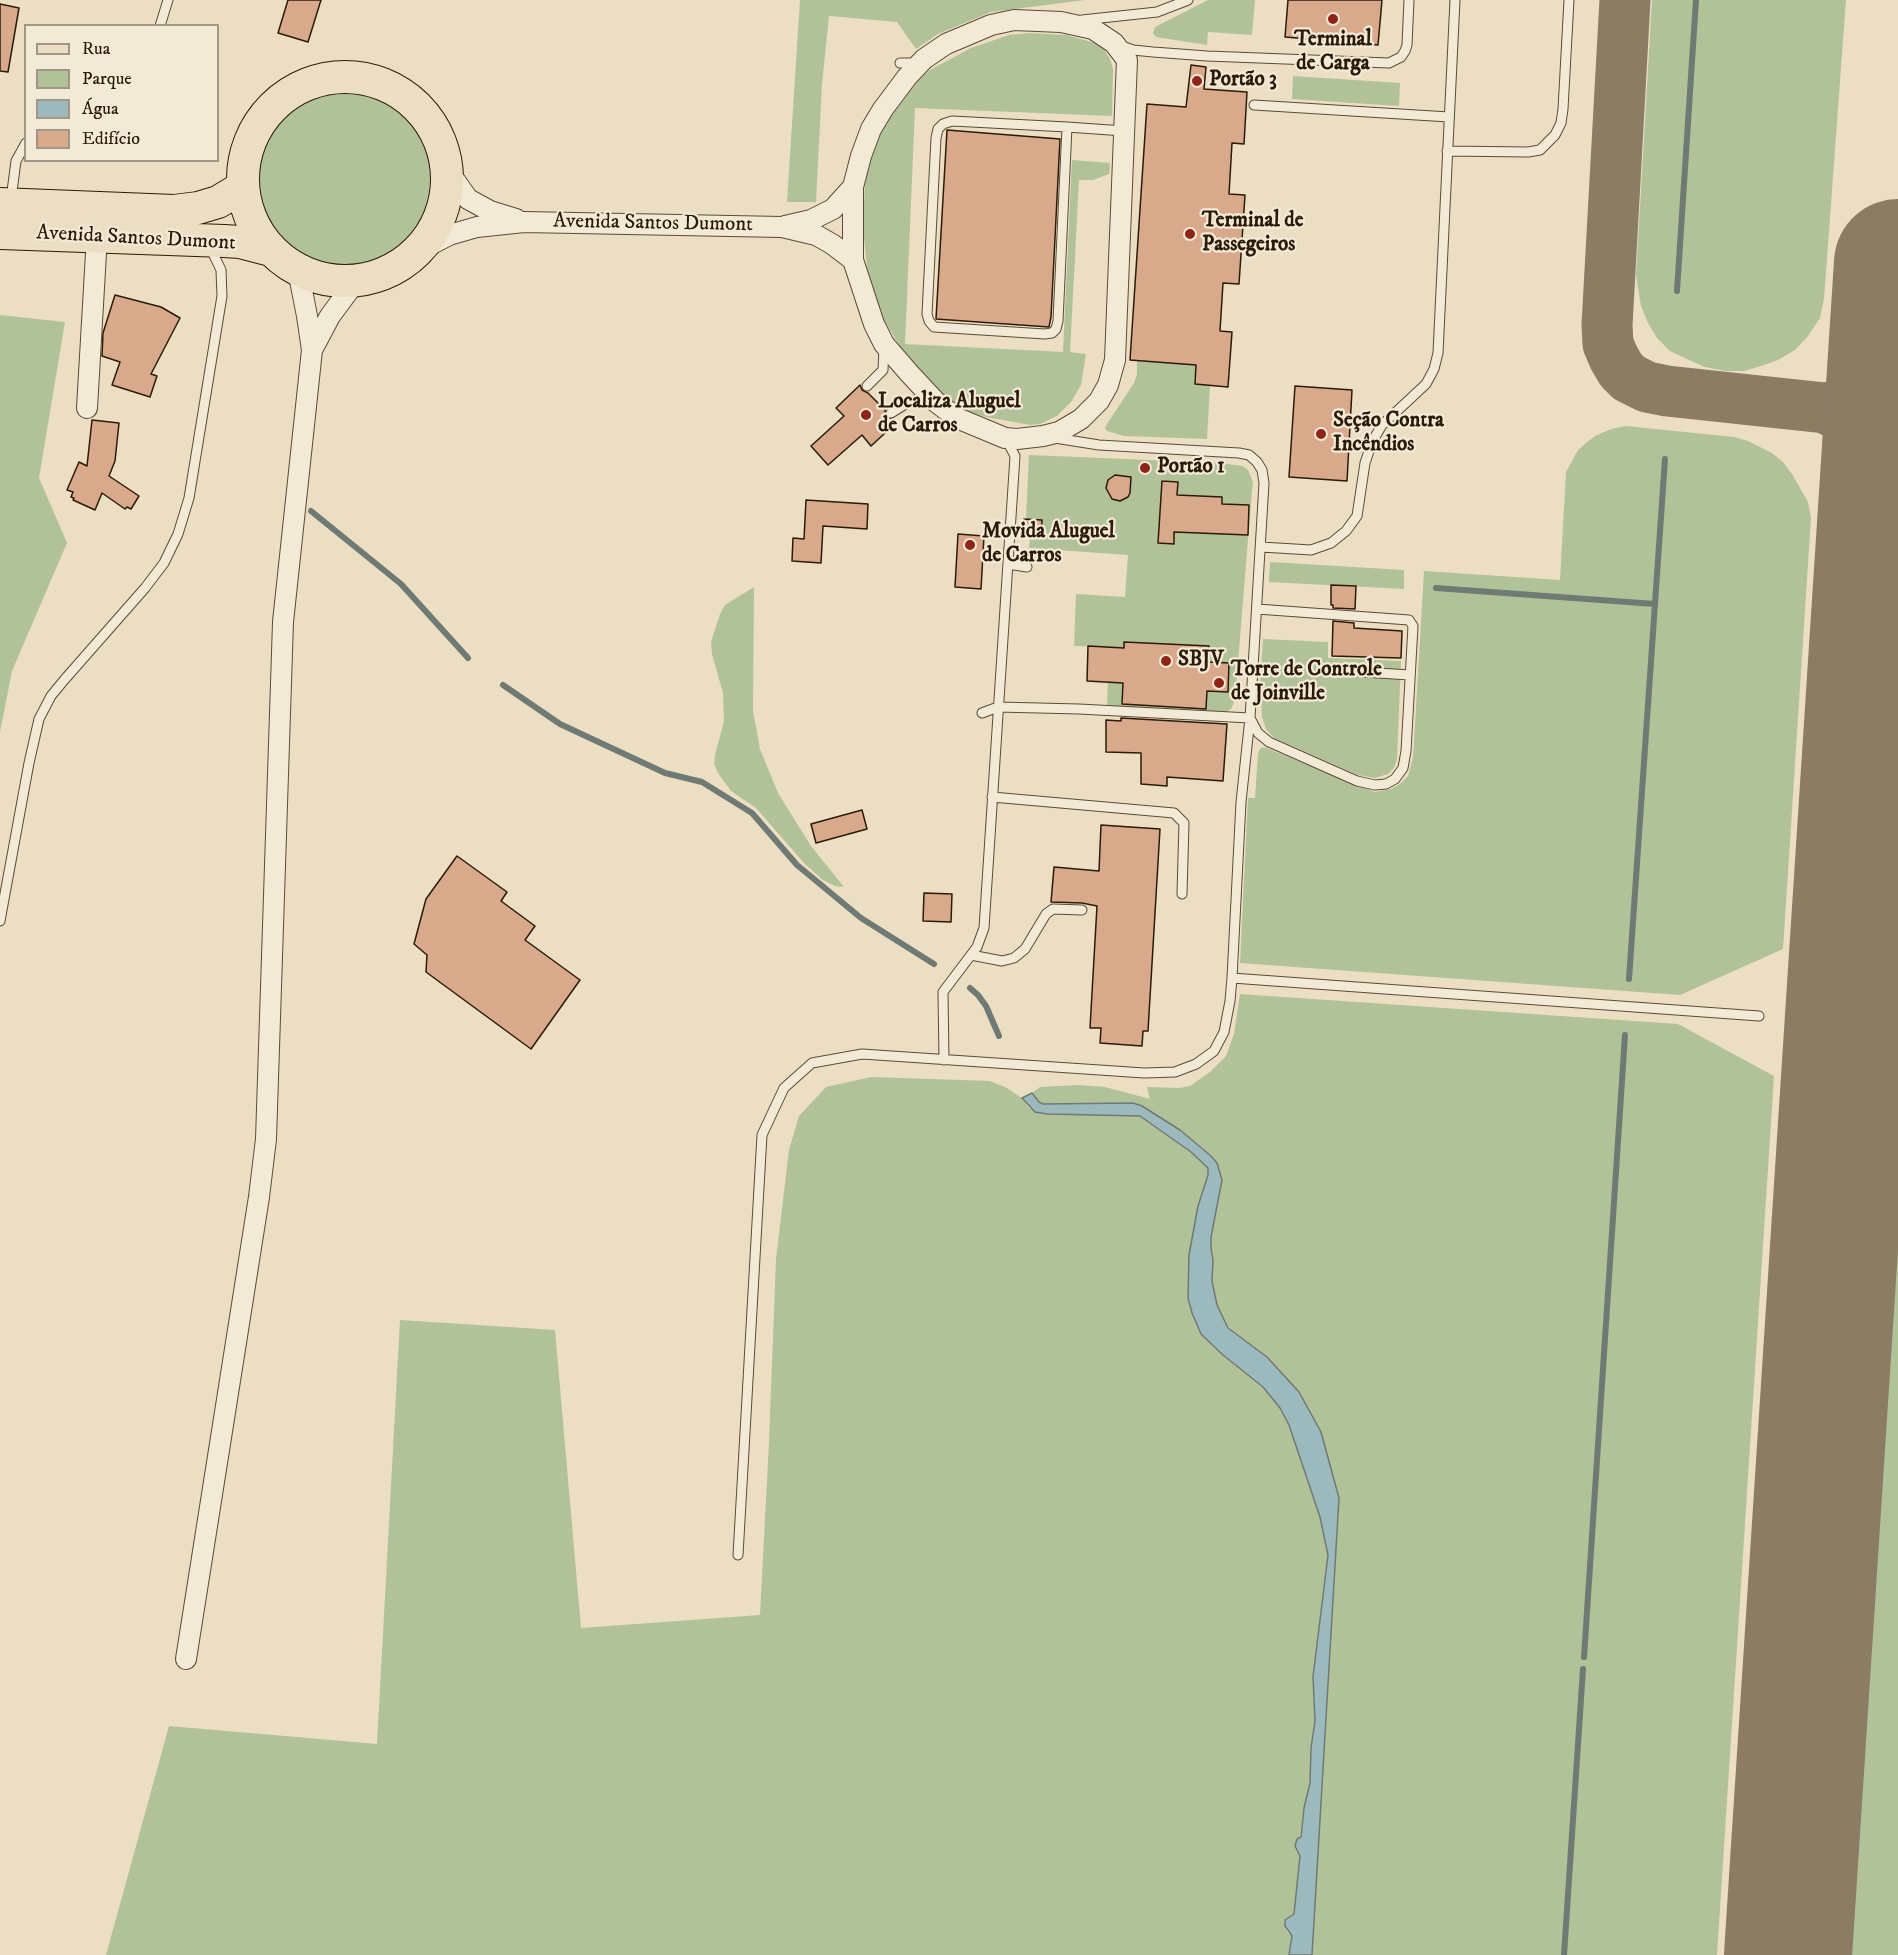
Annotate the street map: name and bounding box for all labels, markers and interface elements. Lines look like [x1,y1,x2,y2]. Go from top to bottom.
marker: Terminal de Carga [1326,12,1340,26]
legend [24,24,219,162]
place label: Terminal de Carga [1294,28,1372,78]
text: Rua [82,38,110,60]
text: Parque [82,68,132,90]
place label: Portão 3 [1209,68,1277,94]
marker: Portão 3 [1190,74,1204,88]
text: Água [82,98,119,120]
text: Edifício [82,128,140,150]
place label: Terminal de Passegeiros [1202,209,1303,259]
street label: Avenida Santos Dumont [553,210,753,238]
street label: Avenida Santos Dumont [36,221,236,257]
marker: Terminal de Passegeiros [1183,227,1197,241]
place label: Localiza Aluguel de Carros [878,390,1021,440]
marker: Localiza Aluguel de Carros [859,408,873,422]
place label: Seção Contra Incêndios [1333,409,1444,459]
marker: Seção Contra Incêndios [1314,427,1328,441]
place label: Portão 1 [1157,455,1225,481]
marker: Portão 1 [1138,461,1152,475]
place label: Movida Aluguel de Carros [982,520,1115,570]
marker: Movida Aluguel de Carros [963,538,977,552]
place label: SBJV [1178,648,1224,674]
marker: SBJV [1159,654,1173,668]
place label: Torre de Controle de Joinville [1231,658,1382,708]
marker: Torre de Controle de Joinville [1212,676,1226,690]

